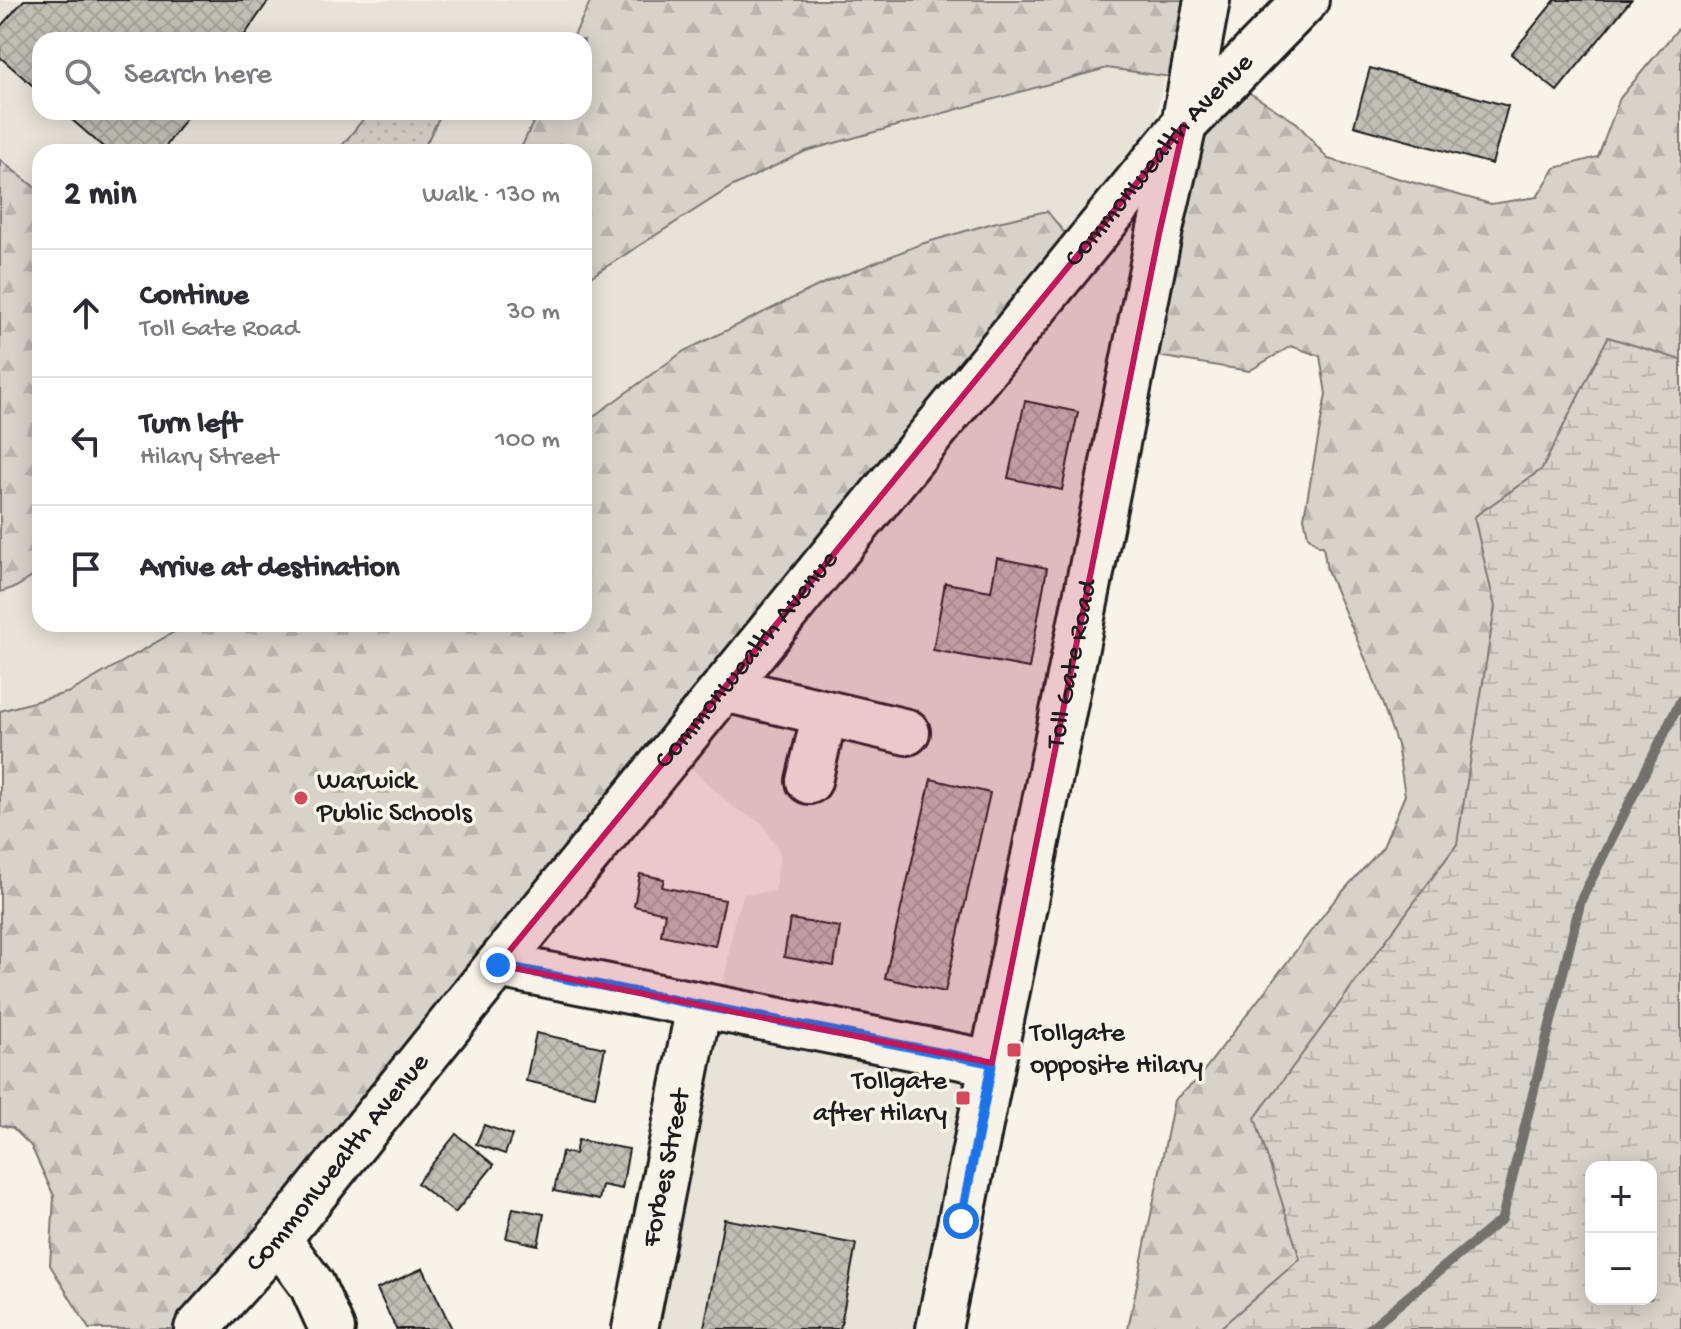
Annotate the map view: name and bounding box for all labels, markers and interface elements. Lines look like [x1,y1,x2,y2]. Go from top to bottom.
search box [32,32,592,120]
street label: Commonwealth Avenue [1058,46,1261,274]
icon: search [60,54,104,98]
text: Search here [124,59,272,94]
text: 2 min [64,176,136,216]
text: Walk · 130 m [422,181,560,212]
text: Continue [140,280,249,315]
icon: ahead [64,291,108,335]
text: 30 m [507,298,560,329]
text: Toll Gate Road [140,315,299,346]
text: Turn left [140,408,241,443]
icon: left [64,419,108,463]
text: 100 m [495,426,560,457]
text: Hilary Street [140,443,278,474]
street label: Commonwealth Avenue [648,544,846,776]
icon: arrive [64,547,108,591]
text: Arrive at destination [140,552,400,587]
street label: Toll Gate Road [1039,575,1106,753]
place label: Warwick Public Schools [316,766,473,831]
marker: Warwick Public Schools [292,789,310,807]
route end [480,947,516,983]
place label: Tollgate opposite Hilary [1028,1018,1203,1083]
marker: Tollgate opposite Hilary [1005,1041,1023,1059]
street label: Commonwealth Avenue [239,1046,437,1279]
place label: Tollgate after Hilary [813,1066,948,1131]
street label: Forbes Street [635,1084,699,1251]
marker: Tollgate after Hilary [954,1089,972,1107]
map controls [1585,1161,1657,1305]
button: + [1585,1161,1657,1233]
route start [943,1203,979,1239]
button: − [1585,1233,1657,1305]

